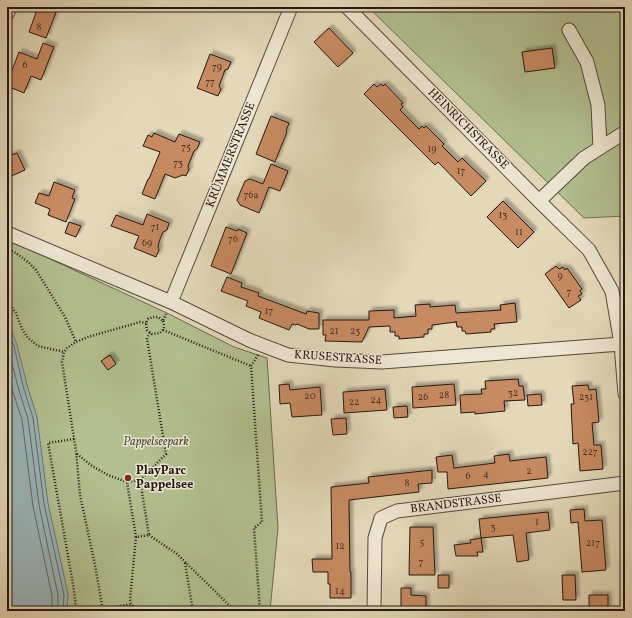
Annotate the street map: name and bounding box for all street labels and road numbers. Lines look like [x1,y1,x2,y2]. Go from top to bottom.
street label: HEINRICHSTRASSE [424,85,512,173]
street label: KRÜMMERSTRASSE [202,100,259,210]
street label: KRUSESTRASSE [293,347,383,369]
street label: BRANDSTRASSE [409,490,503,518]

